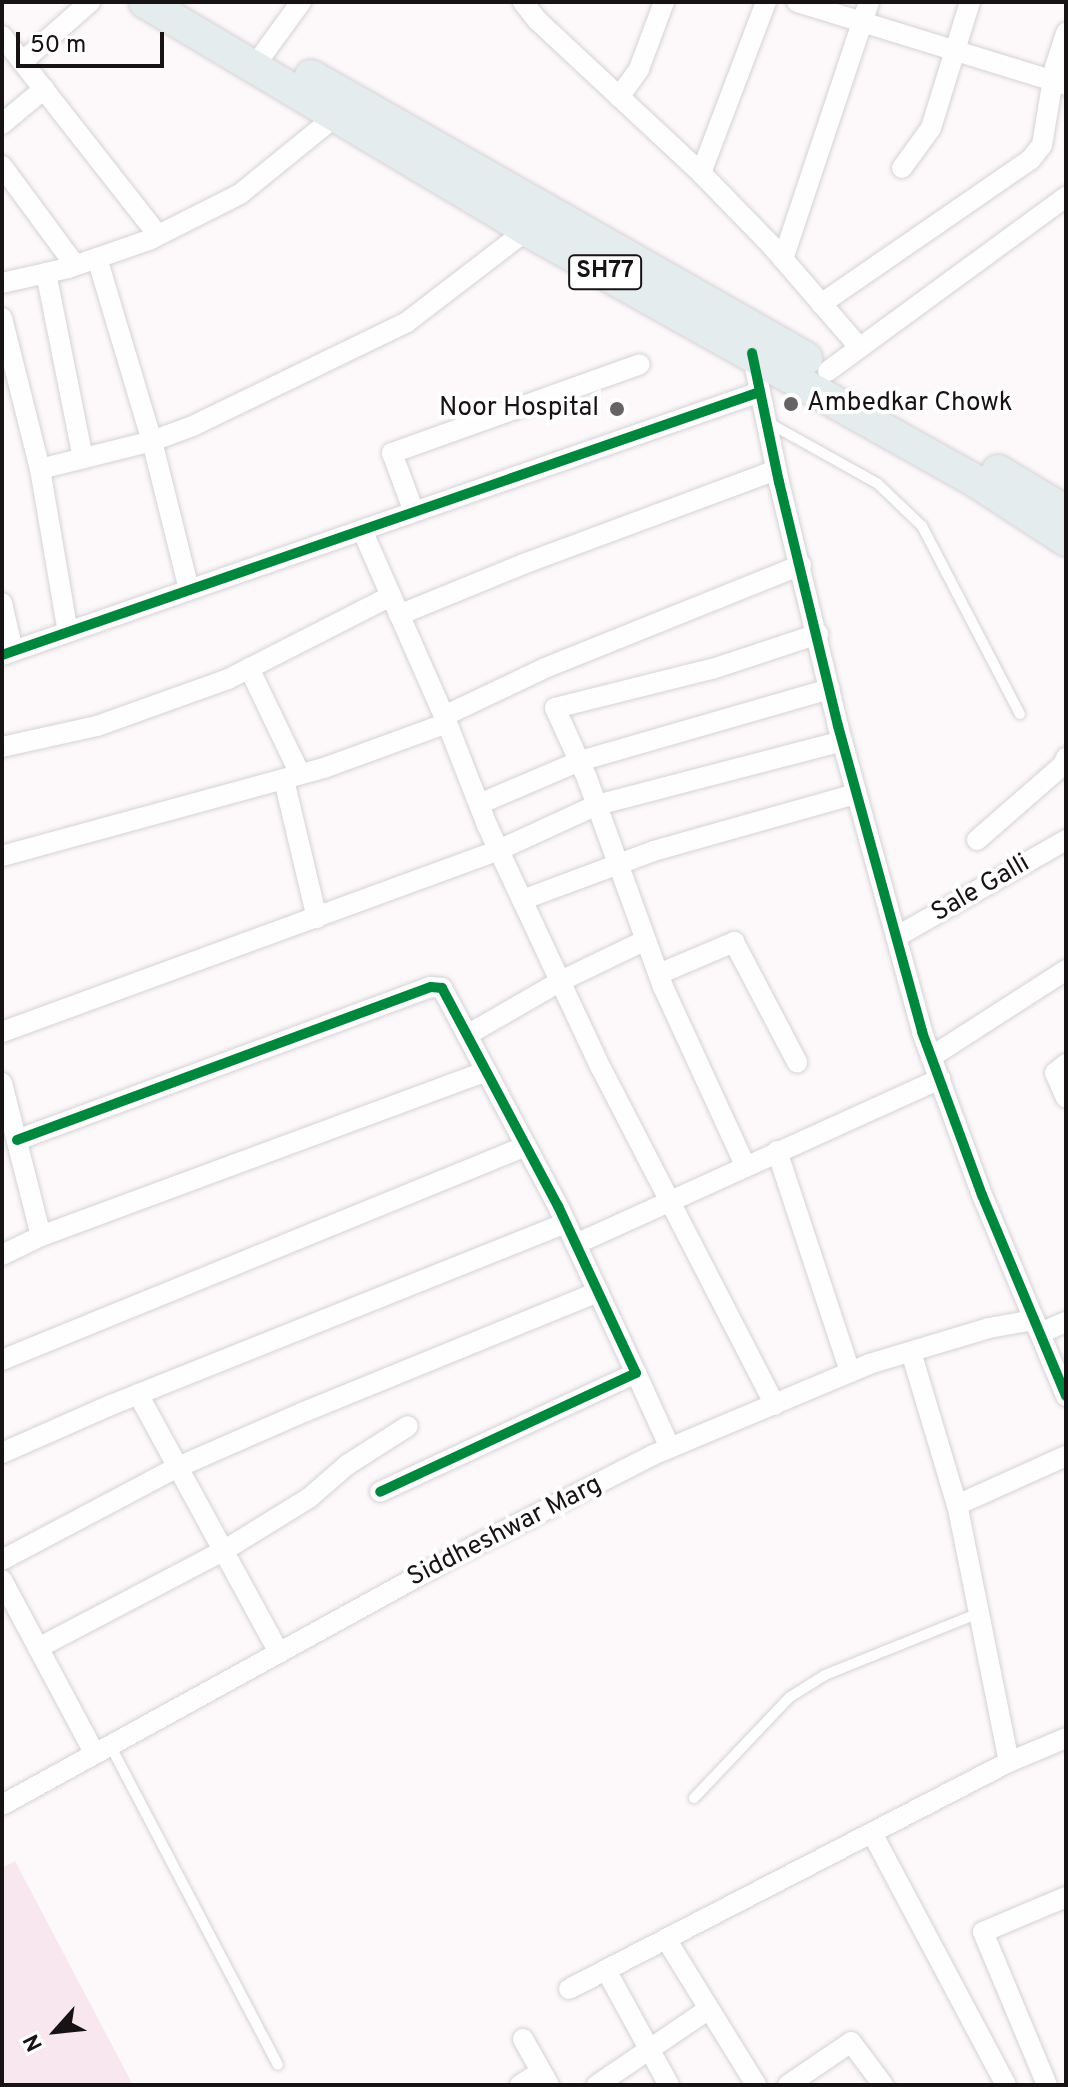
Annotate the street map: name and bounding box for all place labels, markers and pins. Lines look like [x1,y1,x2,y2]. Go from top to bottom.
place label: Ambedkar Chowk [807,388,1013,420]
place label: Noor Hospital [439,393,599,425]
marker: Ambedkar Chowk [782,395,800,413]
marker: Noor Hospital [606,398,628,420]

